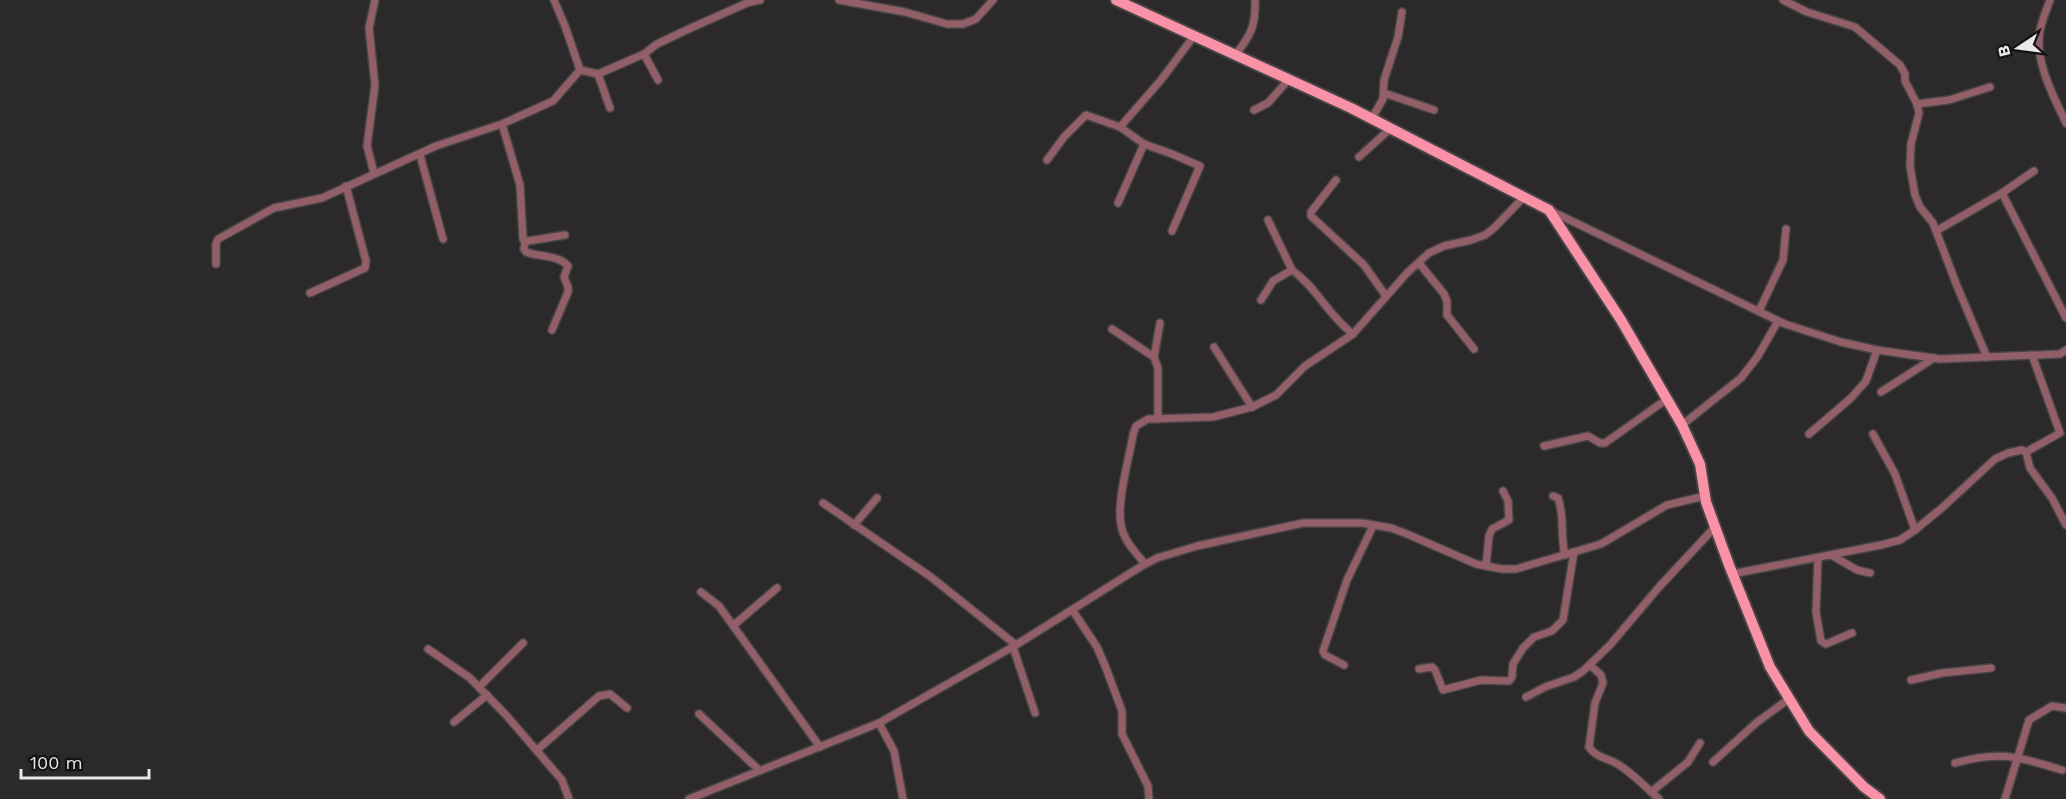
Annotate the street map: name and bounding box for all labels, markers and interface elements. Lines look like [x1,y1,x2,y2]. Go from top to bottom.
north arrow [1988,18,2048,78]
text: B [1993,44,2014,59]
scale bar [21,742,148,780]
text: 100 m [30,752,83,773]

